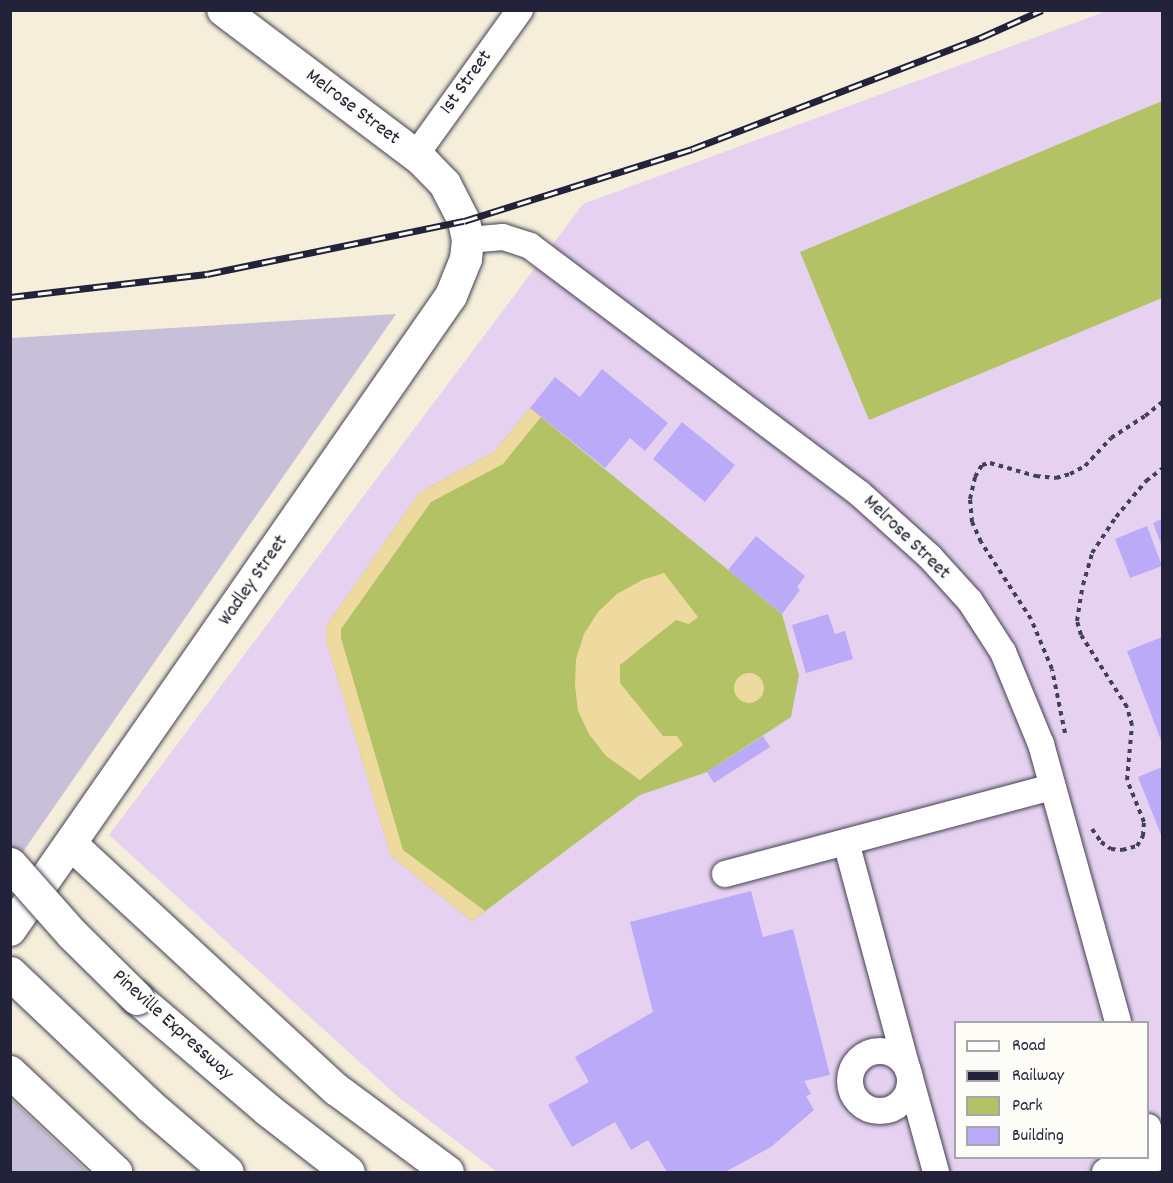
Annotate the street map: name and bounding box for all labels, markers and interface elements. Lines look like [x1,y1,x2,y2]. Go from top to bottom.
street label: 1st Street [436,46,498,120]
street label: Melrose Street [300,65,404,151]
street label: Melrose Street [857,490,955,586]
street label: Wadley Street [214,531,294,631]
street label: Pineville Expressway [106,965,238,1087]
legend [954,1021,1149,1159]
text: Road [1012,1034,1046,1059]
text: Railway [1012,1064,1064,1089]
text: Park [1012,1094,1043,1119]
text: Building [1012,1124,1064,1149]

